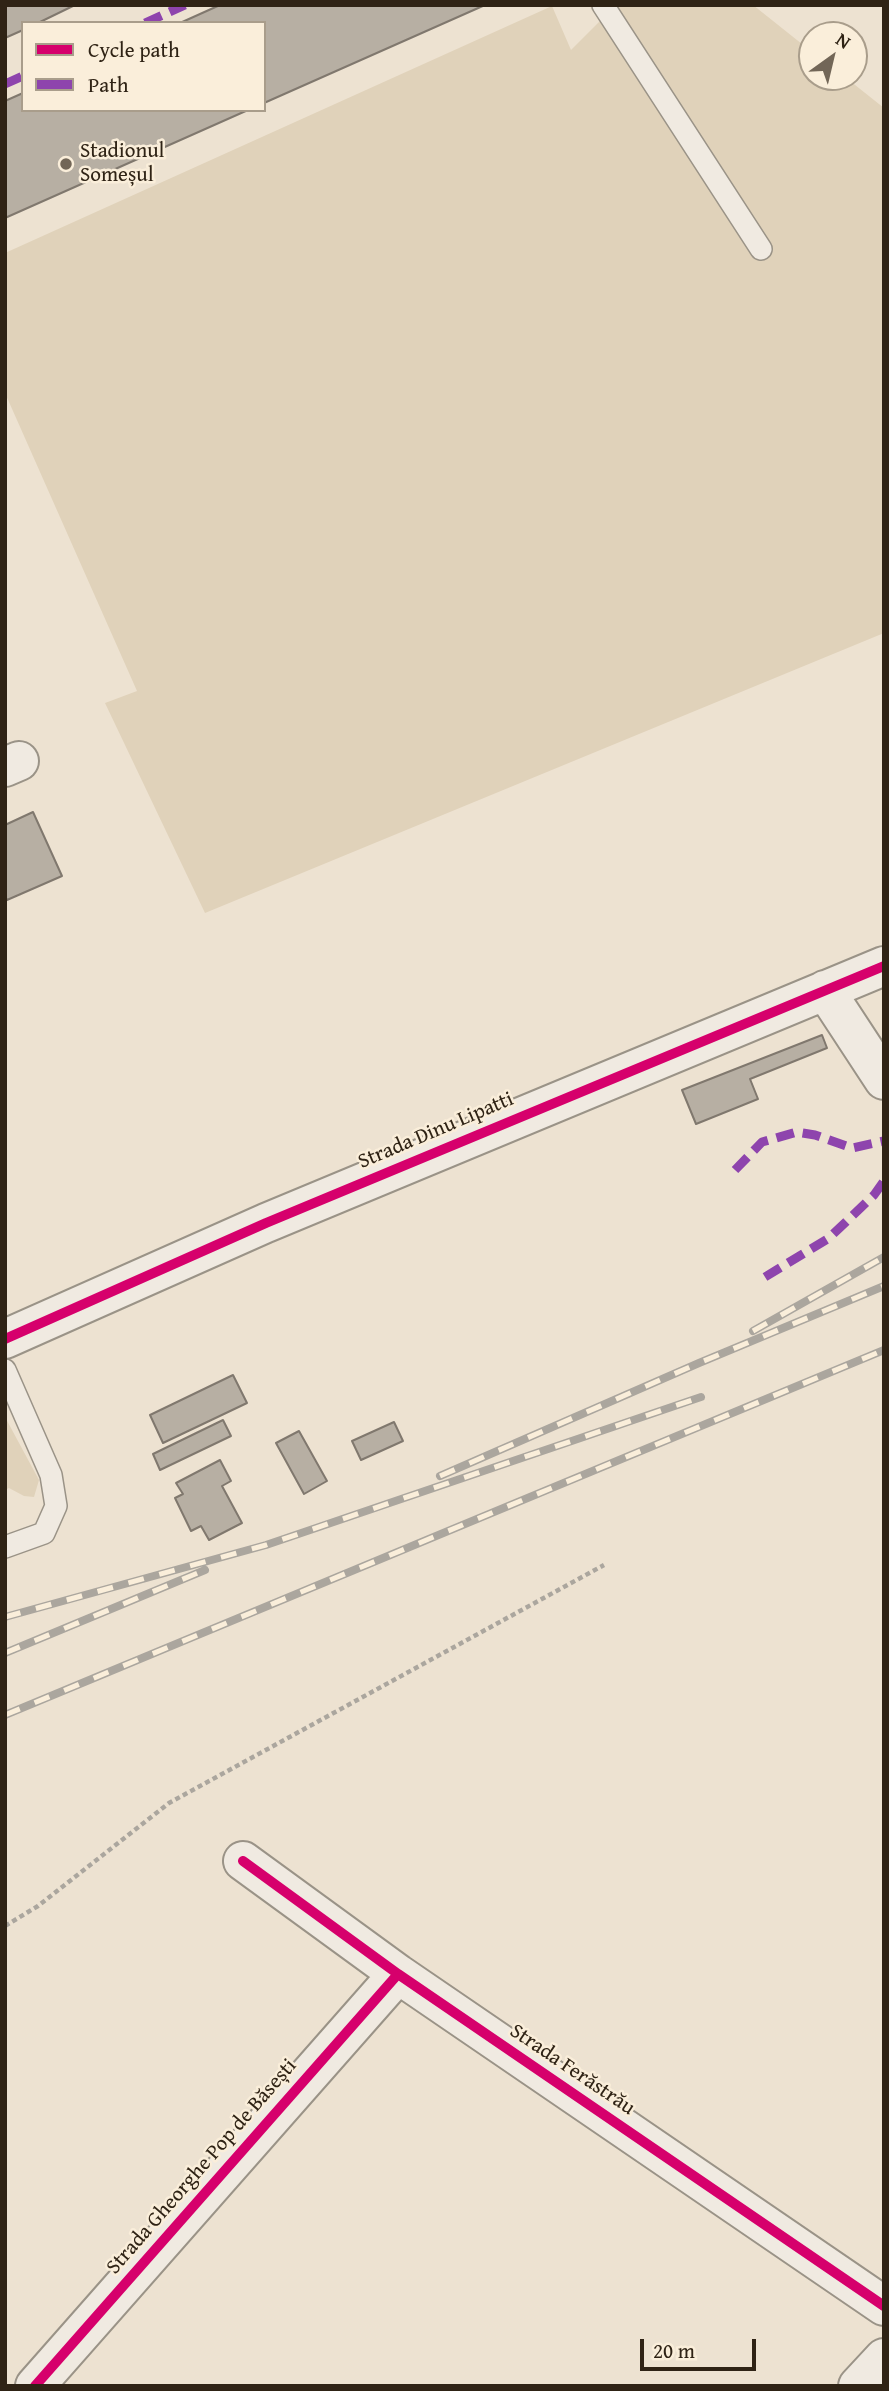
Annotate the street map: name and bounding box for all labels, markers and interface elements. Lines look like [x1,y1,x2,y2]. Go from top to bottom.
legend [21,21,266,112]
north arrow [798,21,868,91]
text: N [831,25,857,55]
text: Cycle path [88,34,180,65]
text: Path [88,69,128,100]
place label: Stadionul Someșul [80,139,164,189]
marker: Stadionul Someșul [58,156,74,172]
street label: Strada Dinu Lipatti [355,1087,517,1175]
street label: Strada Ferăstrău [505,2019,639,2121]
street label: Strada Gheorghe Pop de Băsești [102,2054,302,2280]
scale bar [644,2324,760,2368]
text: 20 m [653,2335,695,2366]

